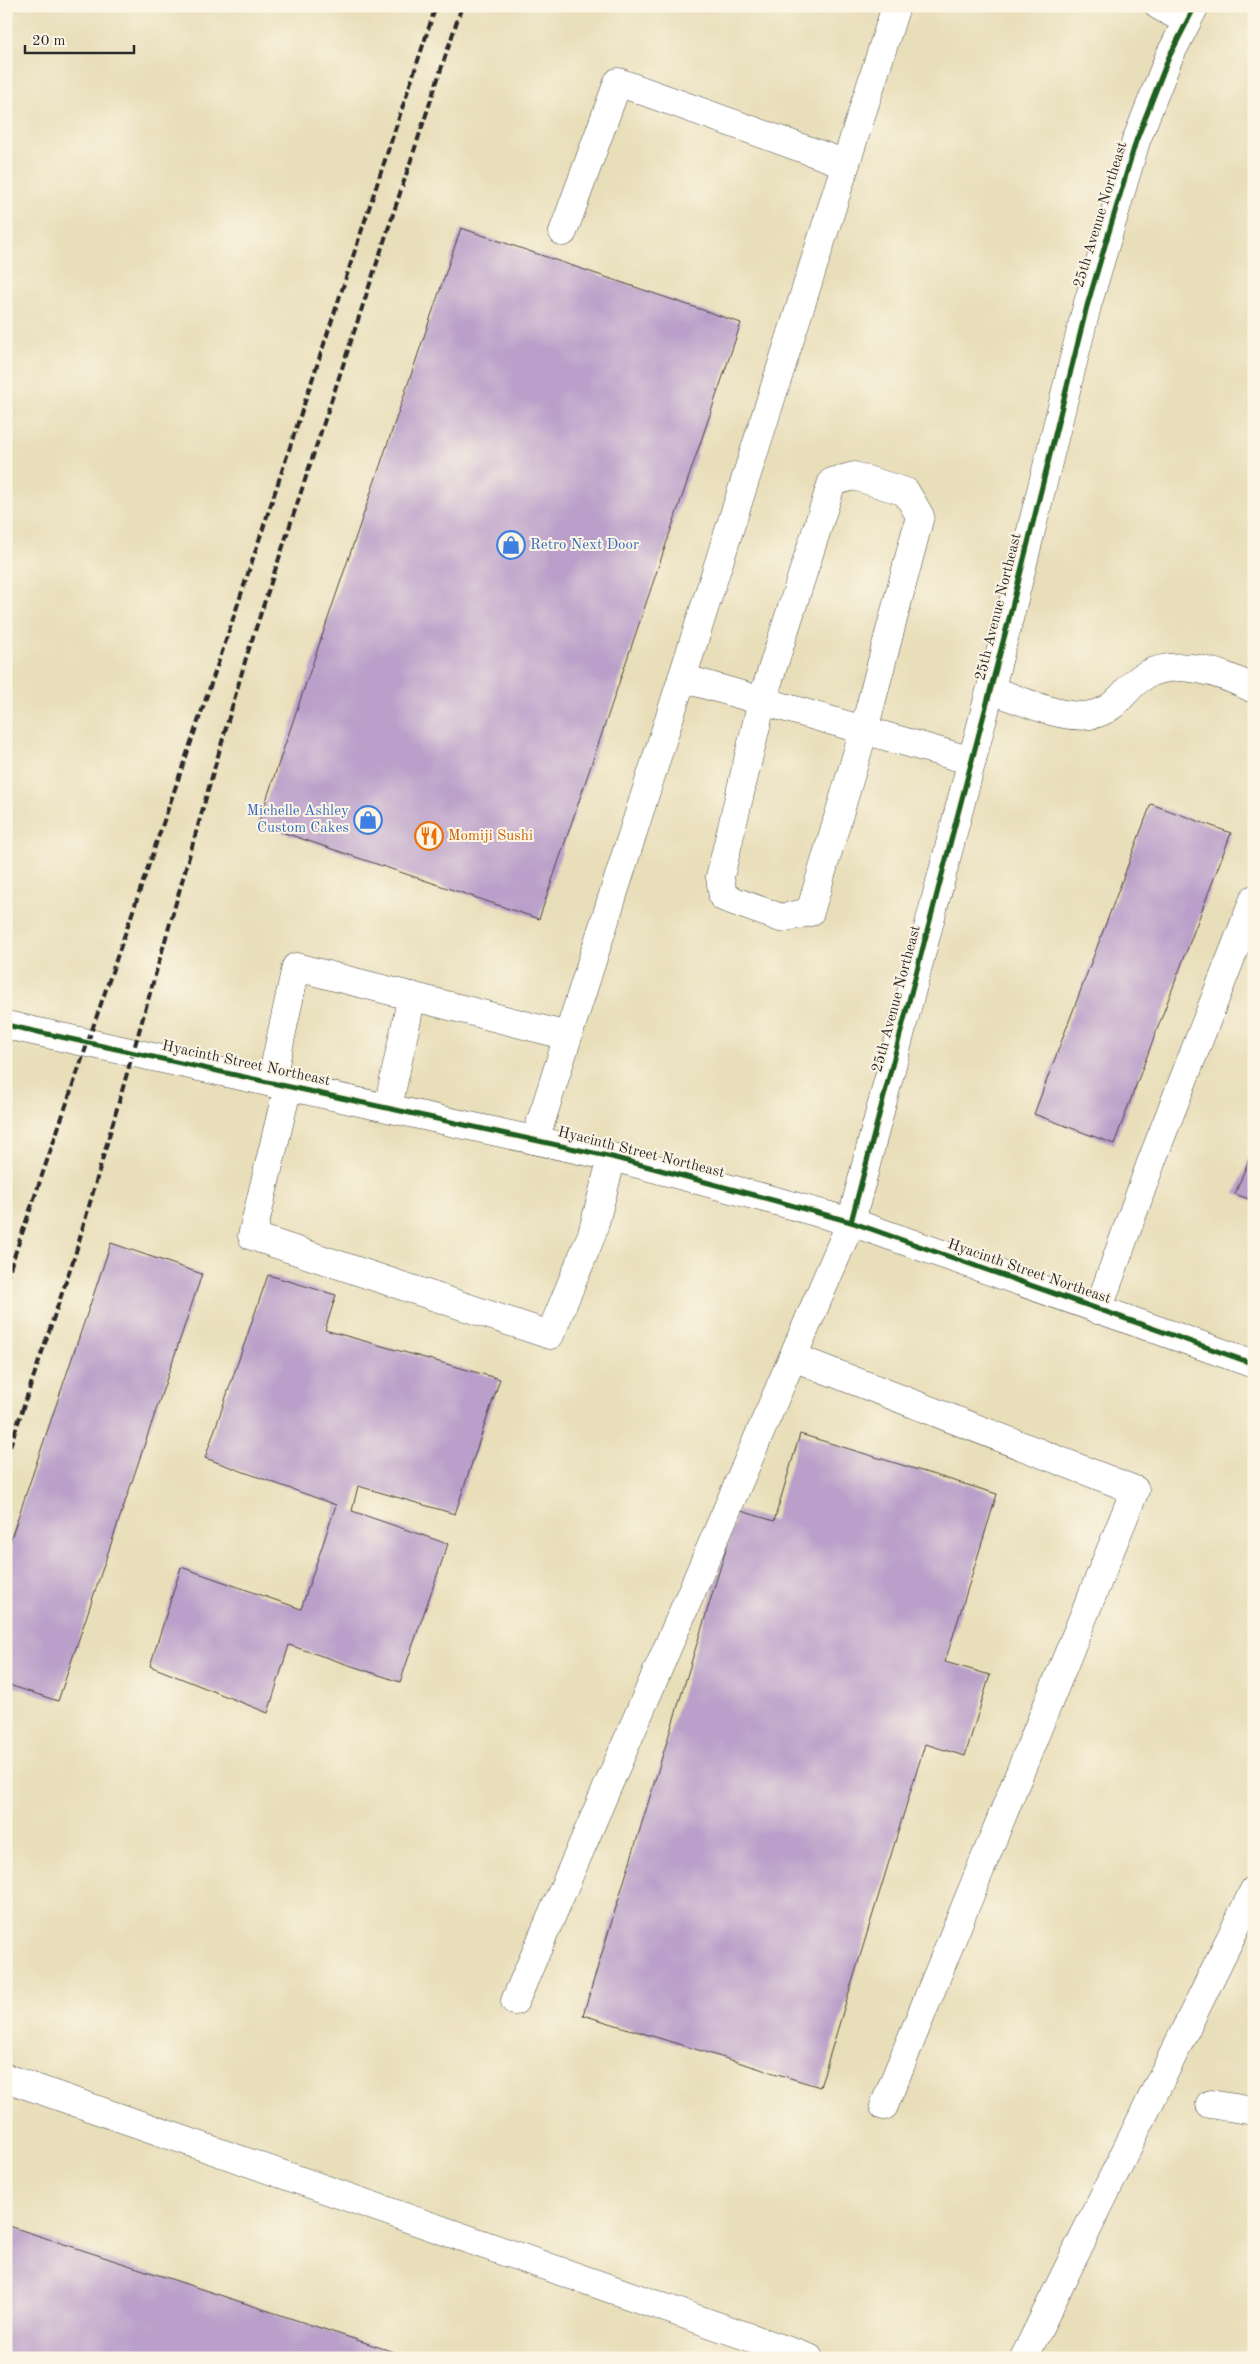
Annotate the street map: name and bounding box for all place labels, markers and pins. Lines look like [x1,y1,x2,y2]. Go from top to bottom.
shop icon: Retro Next Door [496,530,526,560]
place label: Retro Next Door [530,538,639,553]
place label: Michelle Ashley Custom Cakes [247,804,349,836]
shop icon: Michelle Ashley Custom Cakes [353,805,383,835]
restaurant icon: Momiji Sushi [414,821,444,851]
place label: Momiji Sushi [448,829,533,844]

